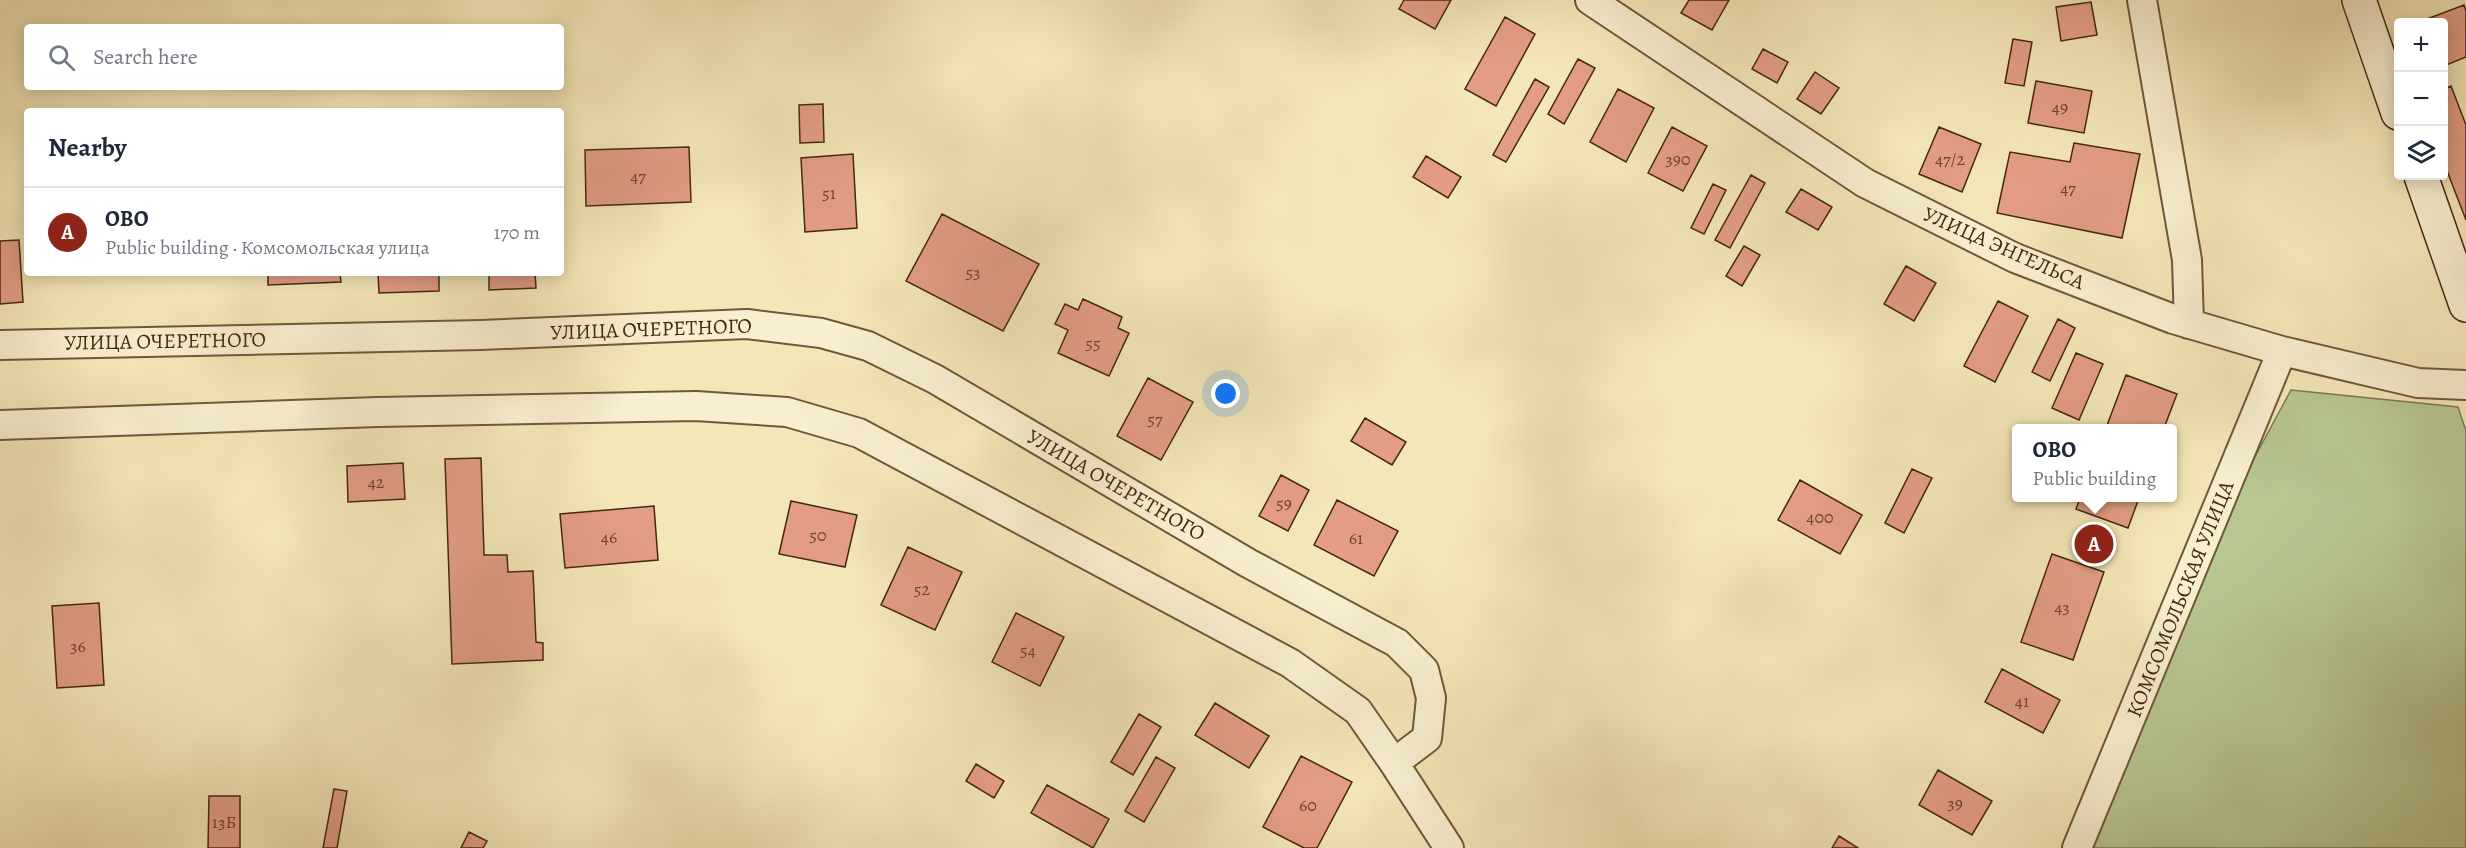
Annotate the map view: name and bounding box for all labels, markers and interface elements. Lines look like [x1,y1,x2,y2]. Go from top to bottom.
map controls [2394,18,2448,180]
button: + [2394,18,2448,72]
search box [24,24,564,90]
icon: search [45,41,78,74]
text: Search here [93,42,198,72]
button: − [2394,72,2448,126]
house number: 49 [2052,95,2068,119]
button: layers [2394,126,2448,180]
text: Nearby [48,130,127,165]
house number: 390 [1665,147,1691,171]
house number: 47/2 [1935,147,1966,171]
house number: 47 [630,164,646,188]
house number: 47 [2060,176,2076,200]
house number: 51 [822,181,836,205]
street label: УЛИЦА ЭНГЕЛЬСА [1919,200,2090,297]
text: ОВО [105,204,149,234]
text: A [61,219,74,246]
text: 170 m [494,219,540,246]
text: Public building · Комсомольская улица [105,234,430,261]
house number: 53 [965,260,981,284]
street label: УЛИЦА ОЧЕРЕТНОГО [550,311,752,347]
street label: УЛИЦА ОЧЕРЕТНОГО [64,325,266,357]
house number: 55 [1085,331,1101,355]
your location [1211,379,1240,408]
house number: 57 [1147,407,1163,431]
street label: УЛИЦА ОЧЕРЕТНОГО [1022,422,1210,548]
popup [2012,424,2177,502]
text: ОВО [2033,435,2076,465]
text: Public building [2033,465,2156,492]
house number: 42 [368,470,385,494]
street label: КОМСОМОЛЬСКАЯ УЛИЦА [2120,476,2241,721]
house number: 59 [1276,491,1292,515]
house number: 400 [1806,505,1834,529]
pin: A [2074,522,2114,566]
house number: 50 [809,523,827,547]
house number: 46 [601,525,617,549]
house number: 61 [1349,526,1363,550]
house number: 52 [914,577,931,601]
house number: 43 [2054,595,2070,619]
house number: 36 [70,634,86,658]
house number: 54 [1020,638,1036,662]
house number: 41 [2015,689,2029,713]
house number: 39 [1947,791,1963,815]
house number: 60 [1299,793,1317,817]
house number: 13Б [212,810,236,834]

